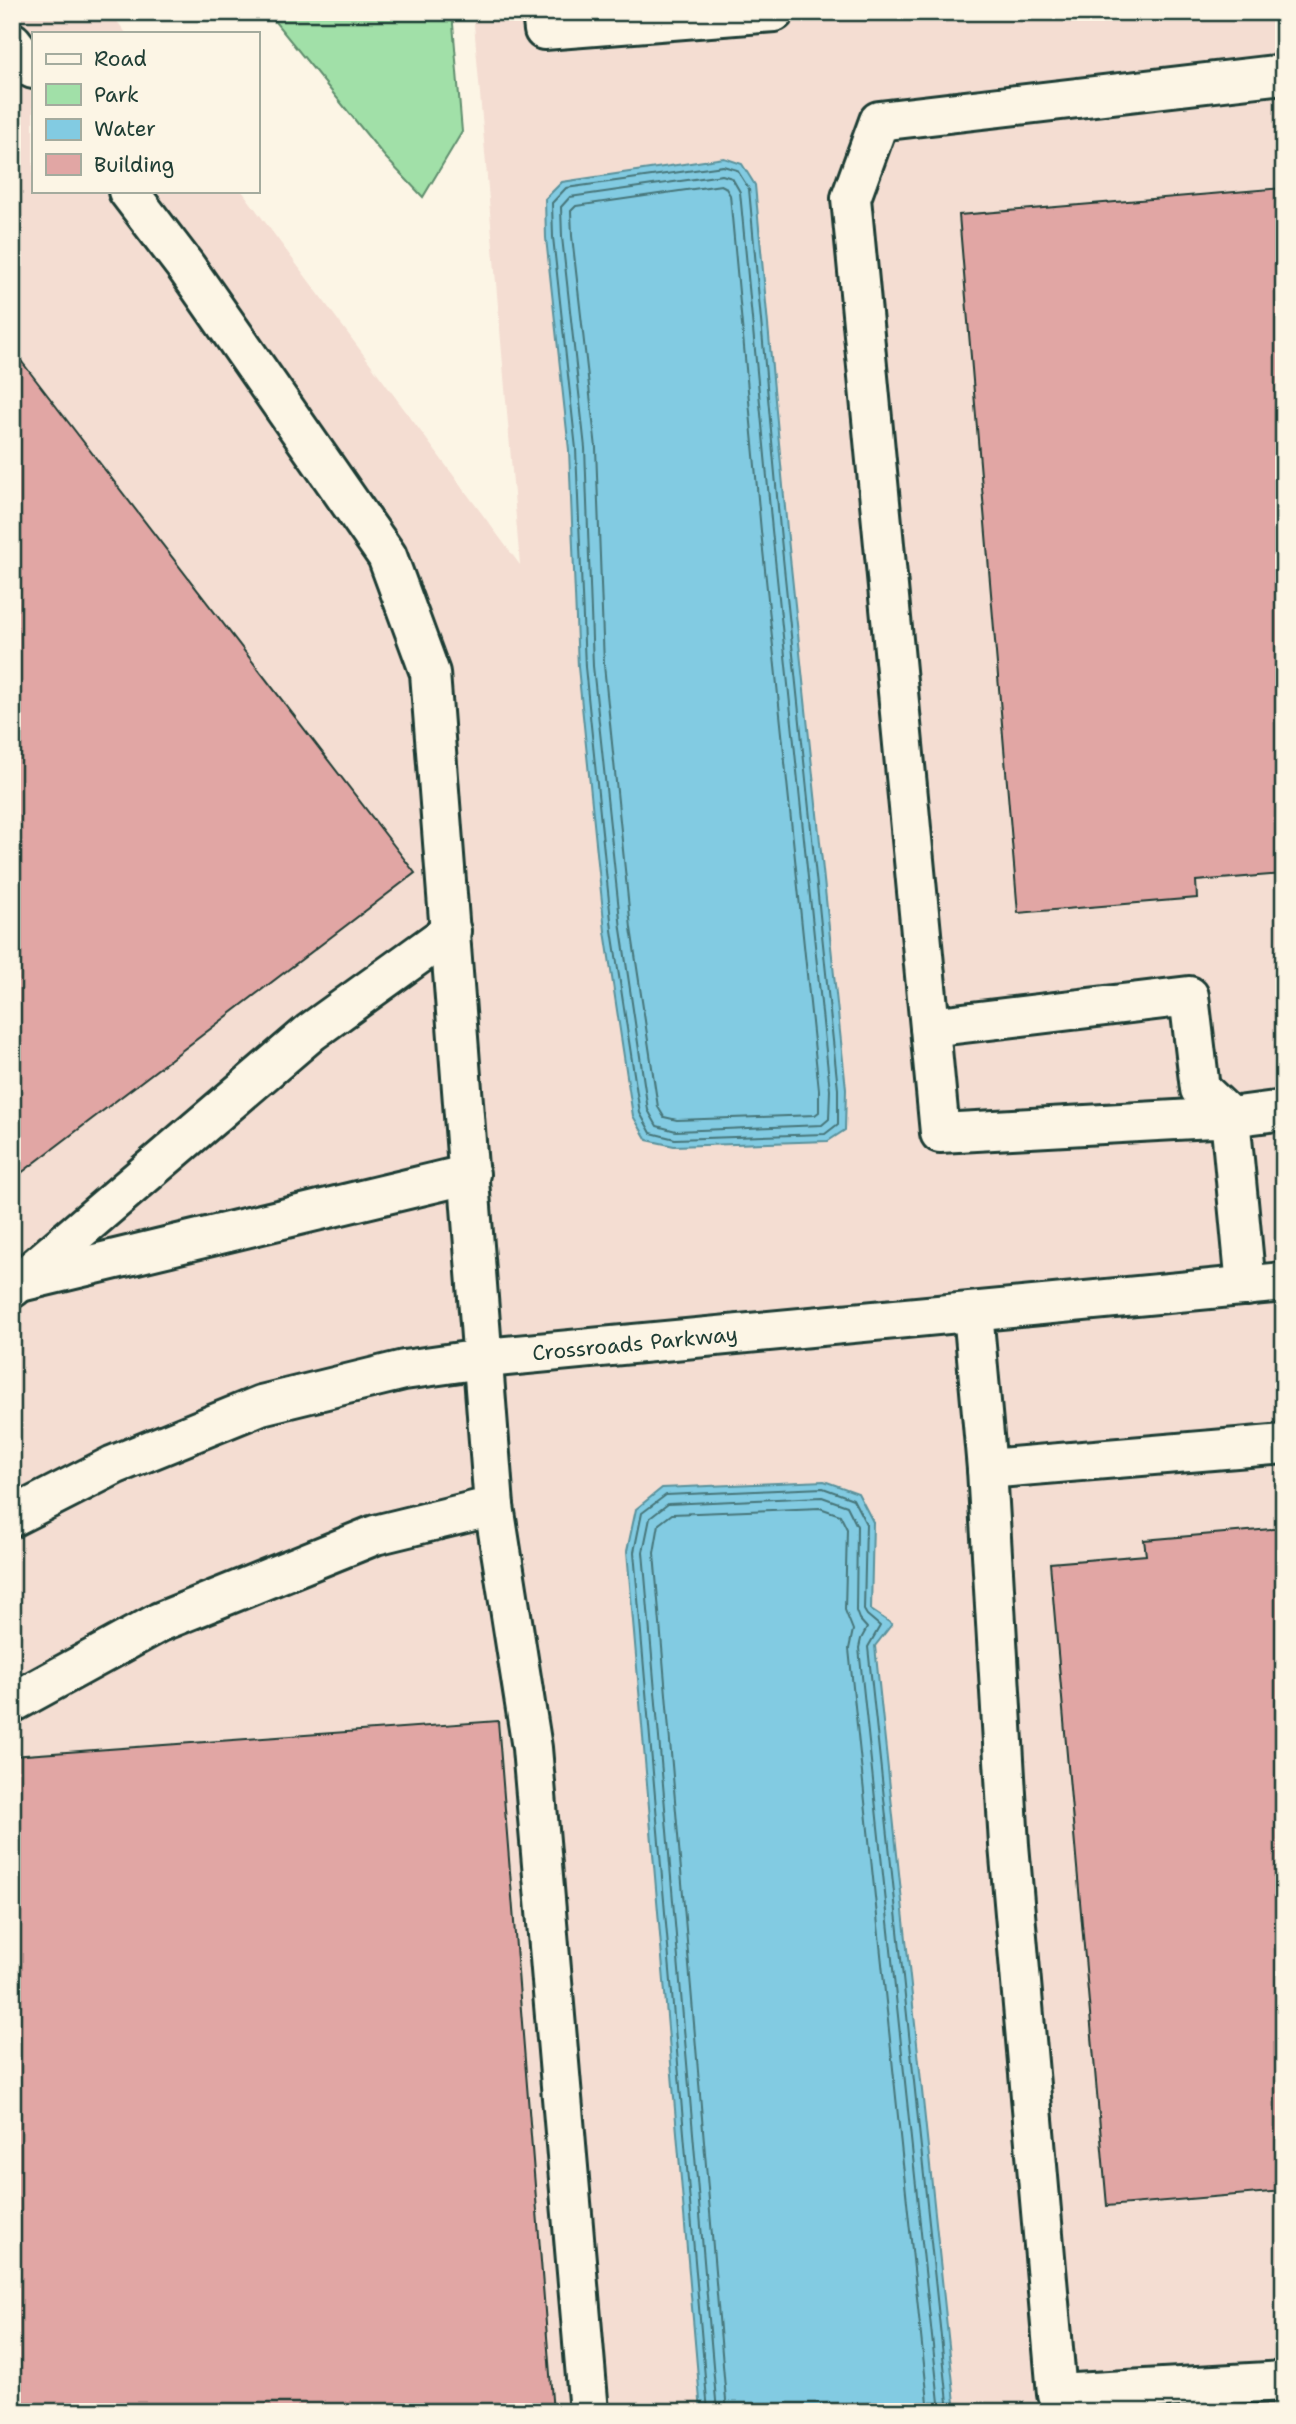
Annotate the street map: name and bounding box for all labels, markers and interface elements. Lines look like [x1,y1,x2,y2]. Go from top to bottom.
legend [32,32,259,192]
text: Road [94,45,147,73]
text: Park [94,81,139,109]
text: Water [94,115,156,143]
text: Building [94,151,174,179]
street label: Crossroads Parkway [531,1320,739,1367]

